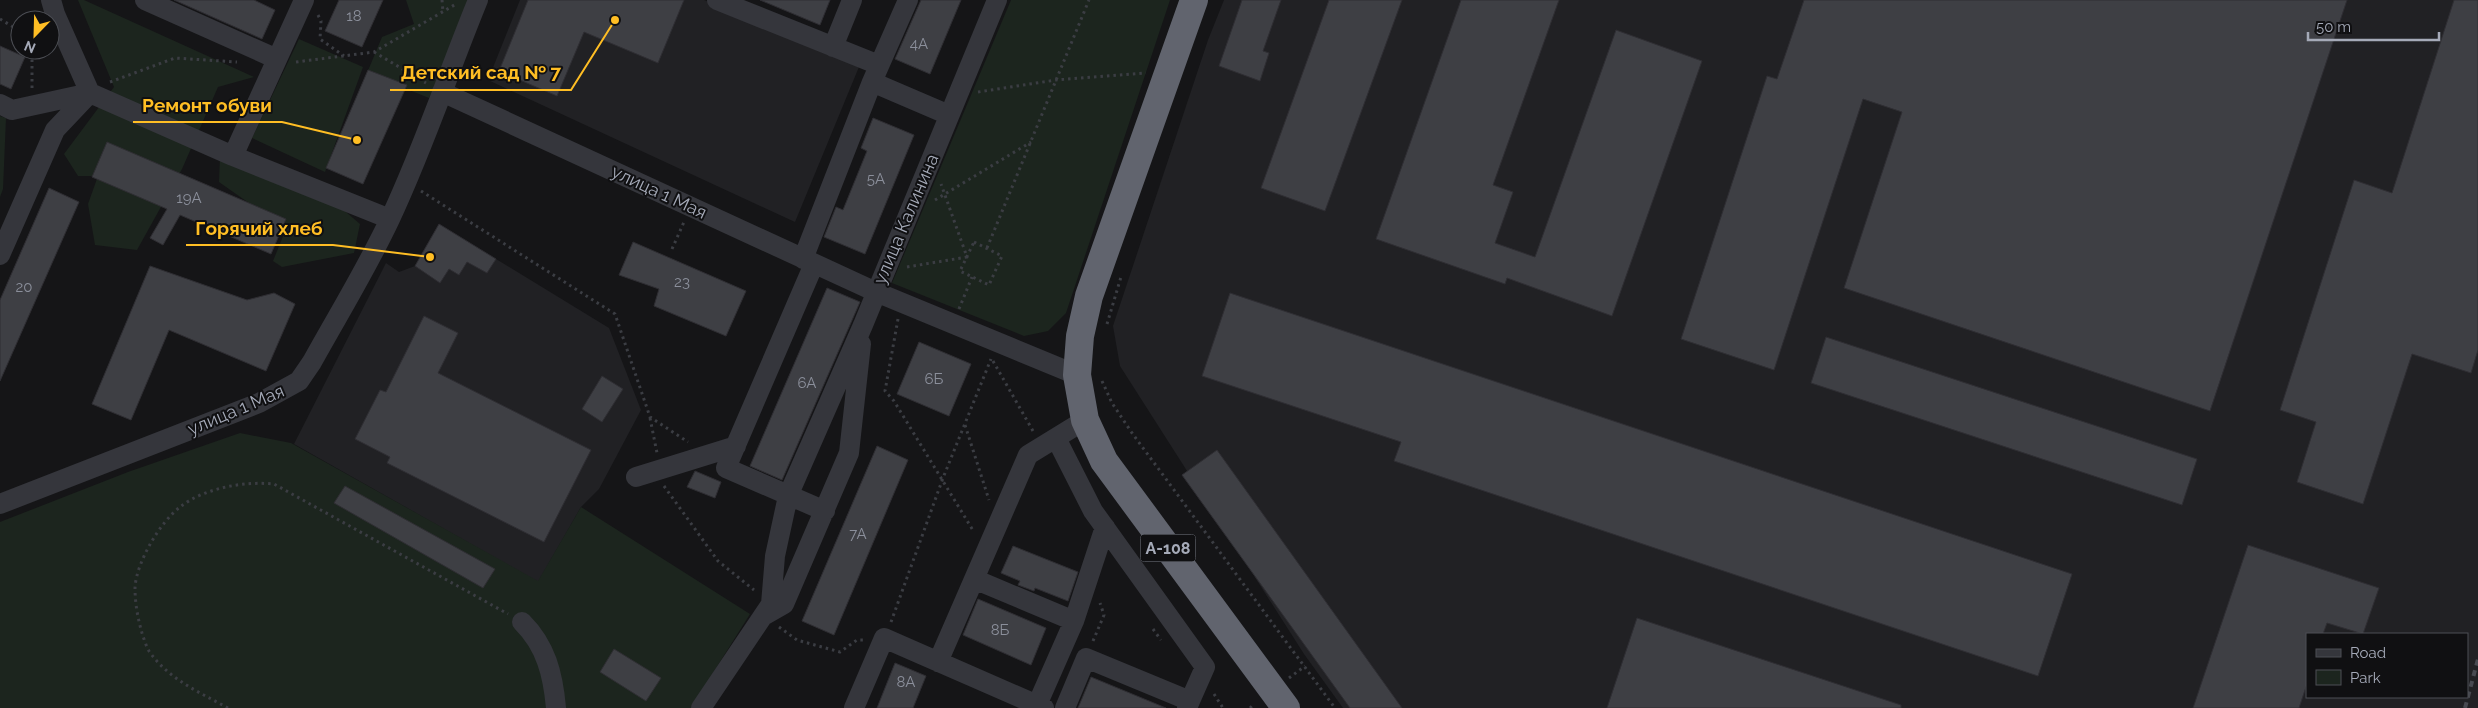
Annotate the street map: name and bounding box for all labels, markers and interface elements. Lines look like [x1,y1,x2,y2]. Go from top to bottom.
house number: 18 [346,7,362,25]
north arrow [10,10,60,60]
scale bar [2308,10,2439,42]
text: 50 m [2316,18,2351,36]
house number: 4А [910,35,928,53]
text: N [22,38,38,56]
callout: Детский сад № 7 [390,56,571,90]
text: Детский сад № 7 [401,61,562,83]
callout: Ремонт обуви [133,88,282,122]
text: Ремонт обуви [142,94,272,116]
street label: улица Калинина [869,151,942,287]
street label: улица 1 Мая [608,160,710,223]
house number: 5А [867,170,885,188]
house number: 19А [176,189,202,207]
callout: Горячий хлеб [186,211,333,245]
text: Горячий хлеб [195,217,323,239]
house number: 23 [674,273,690,291]
house number: 20 [16,278,33,296]
house number: 6Б [925,370,944,388]
house number: 6А [798,374,816,392]
street label: улица 1 Мая [184,380,287,439]
house number: 7А [849,525,867,543]
road number: А-108 [1140,534,1196,562]
house number: 8Б [991,621,1010,639]
legend [2306,633,2468,698]
text: Road [2350,644,2386,662]
text: Park [2350,669,2381,687]
house number: 8А [897,673,915,691]

